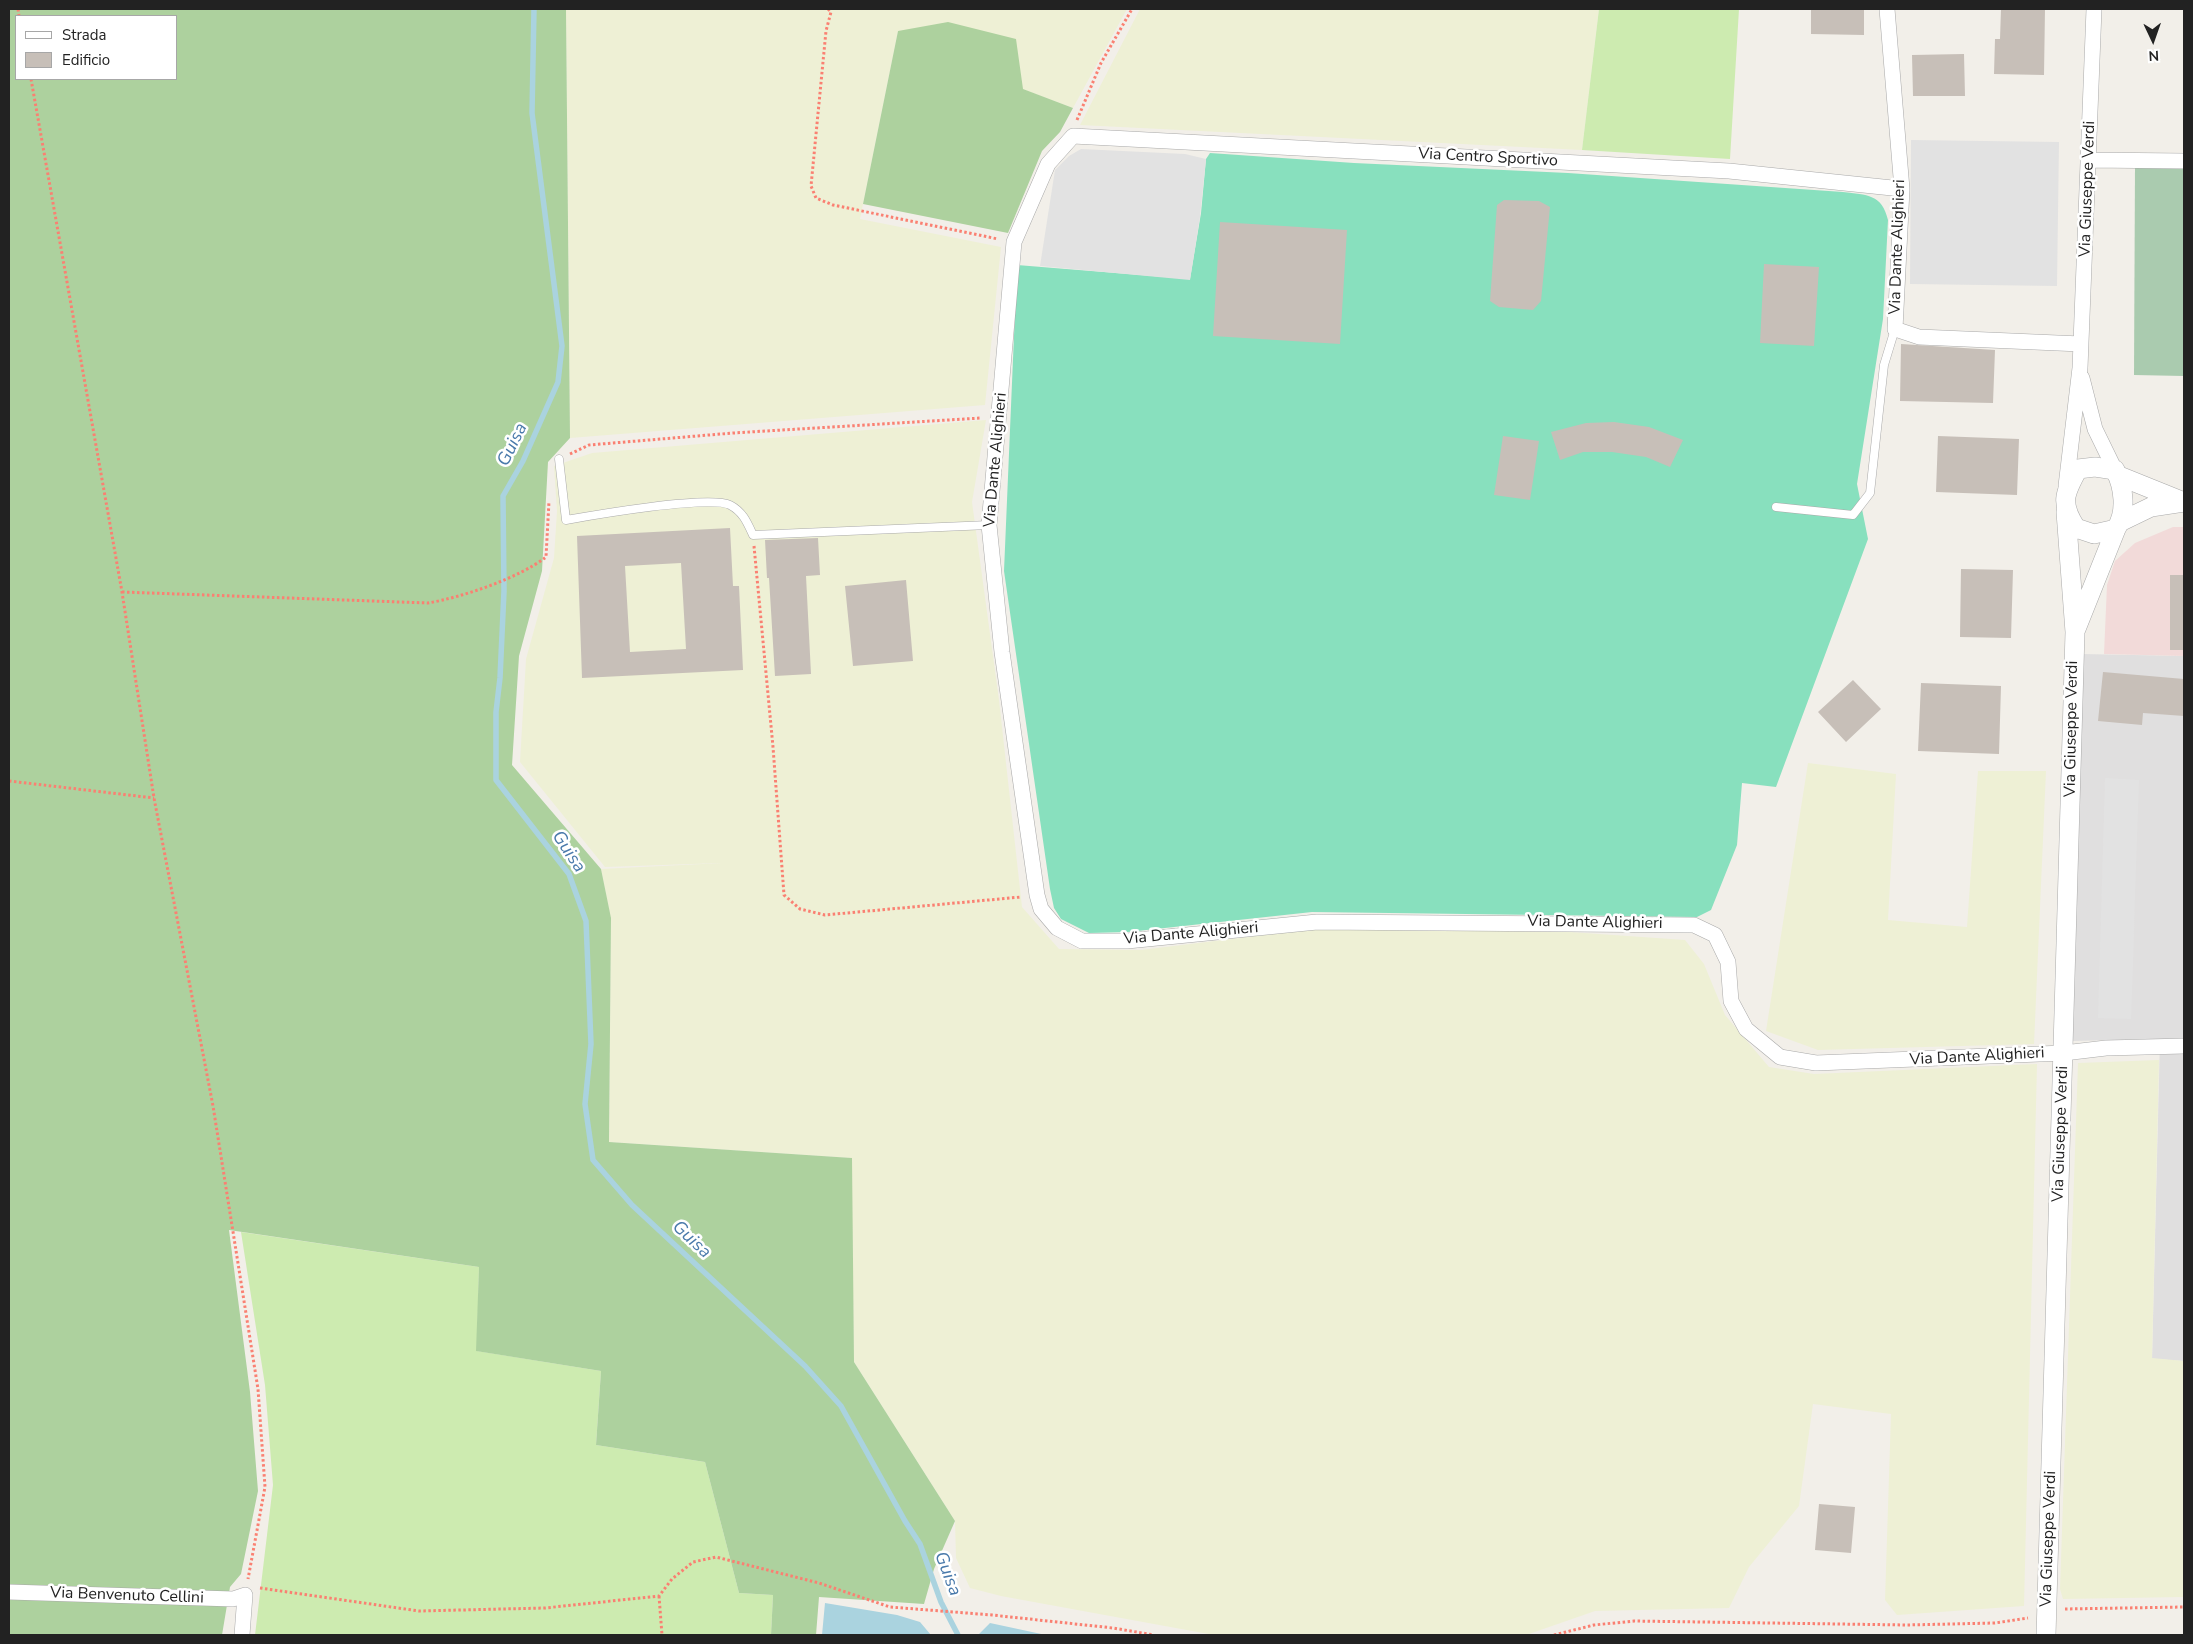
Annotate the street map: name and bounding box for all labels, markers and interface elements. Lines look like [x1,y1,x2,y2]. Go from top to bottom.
legend [15,15,178,80]
north arrow [2128,15,2178,65]
text: Strada [62,25,106,45]
text: N [2148,46,2160,65]
text: Edificio [62,50,110,70]
street label: Via Giuseppe Verdi [2076,121,2100,257]
street label: Via Centro Sportivo [1418,145,1558,171]
street label: Via Dante Alighieri [1886,179,1910,315]
street label: Via Dante Alighieri [981,392,1011,528]
water label: Guisa [493,420,533,470]
street label: Via Giuseppe Verdi [2061,661,2083,797]
water label: Guisa [546,827,590,877]
street label: Via Dante Alighieri [1527,912,1663,934]
street label: Via Dante Alighieri [1123,919,1259,949]
street label: Via Dante Alighieri [1909,1044,2045,1070]
street label: Via Giuseppe Verdi [2049,1066,2073,1202]
water label: Guisa [667,1217,715,1263]
street label: Via Giuseppe Verdi [2037,1471,2061,1607]
water label: Guisa [929,1549,965,1599]
street label: Via Benvenuto Cellini [50,1584,204,1608]

